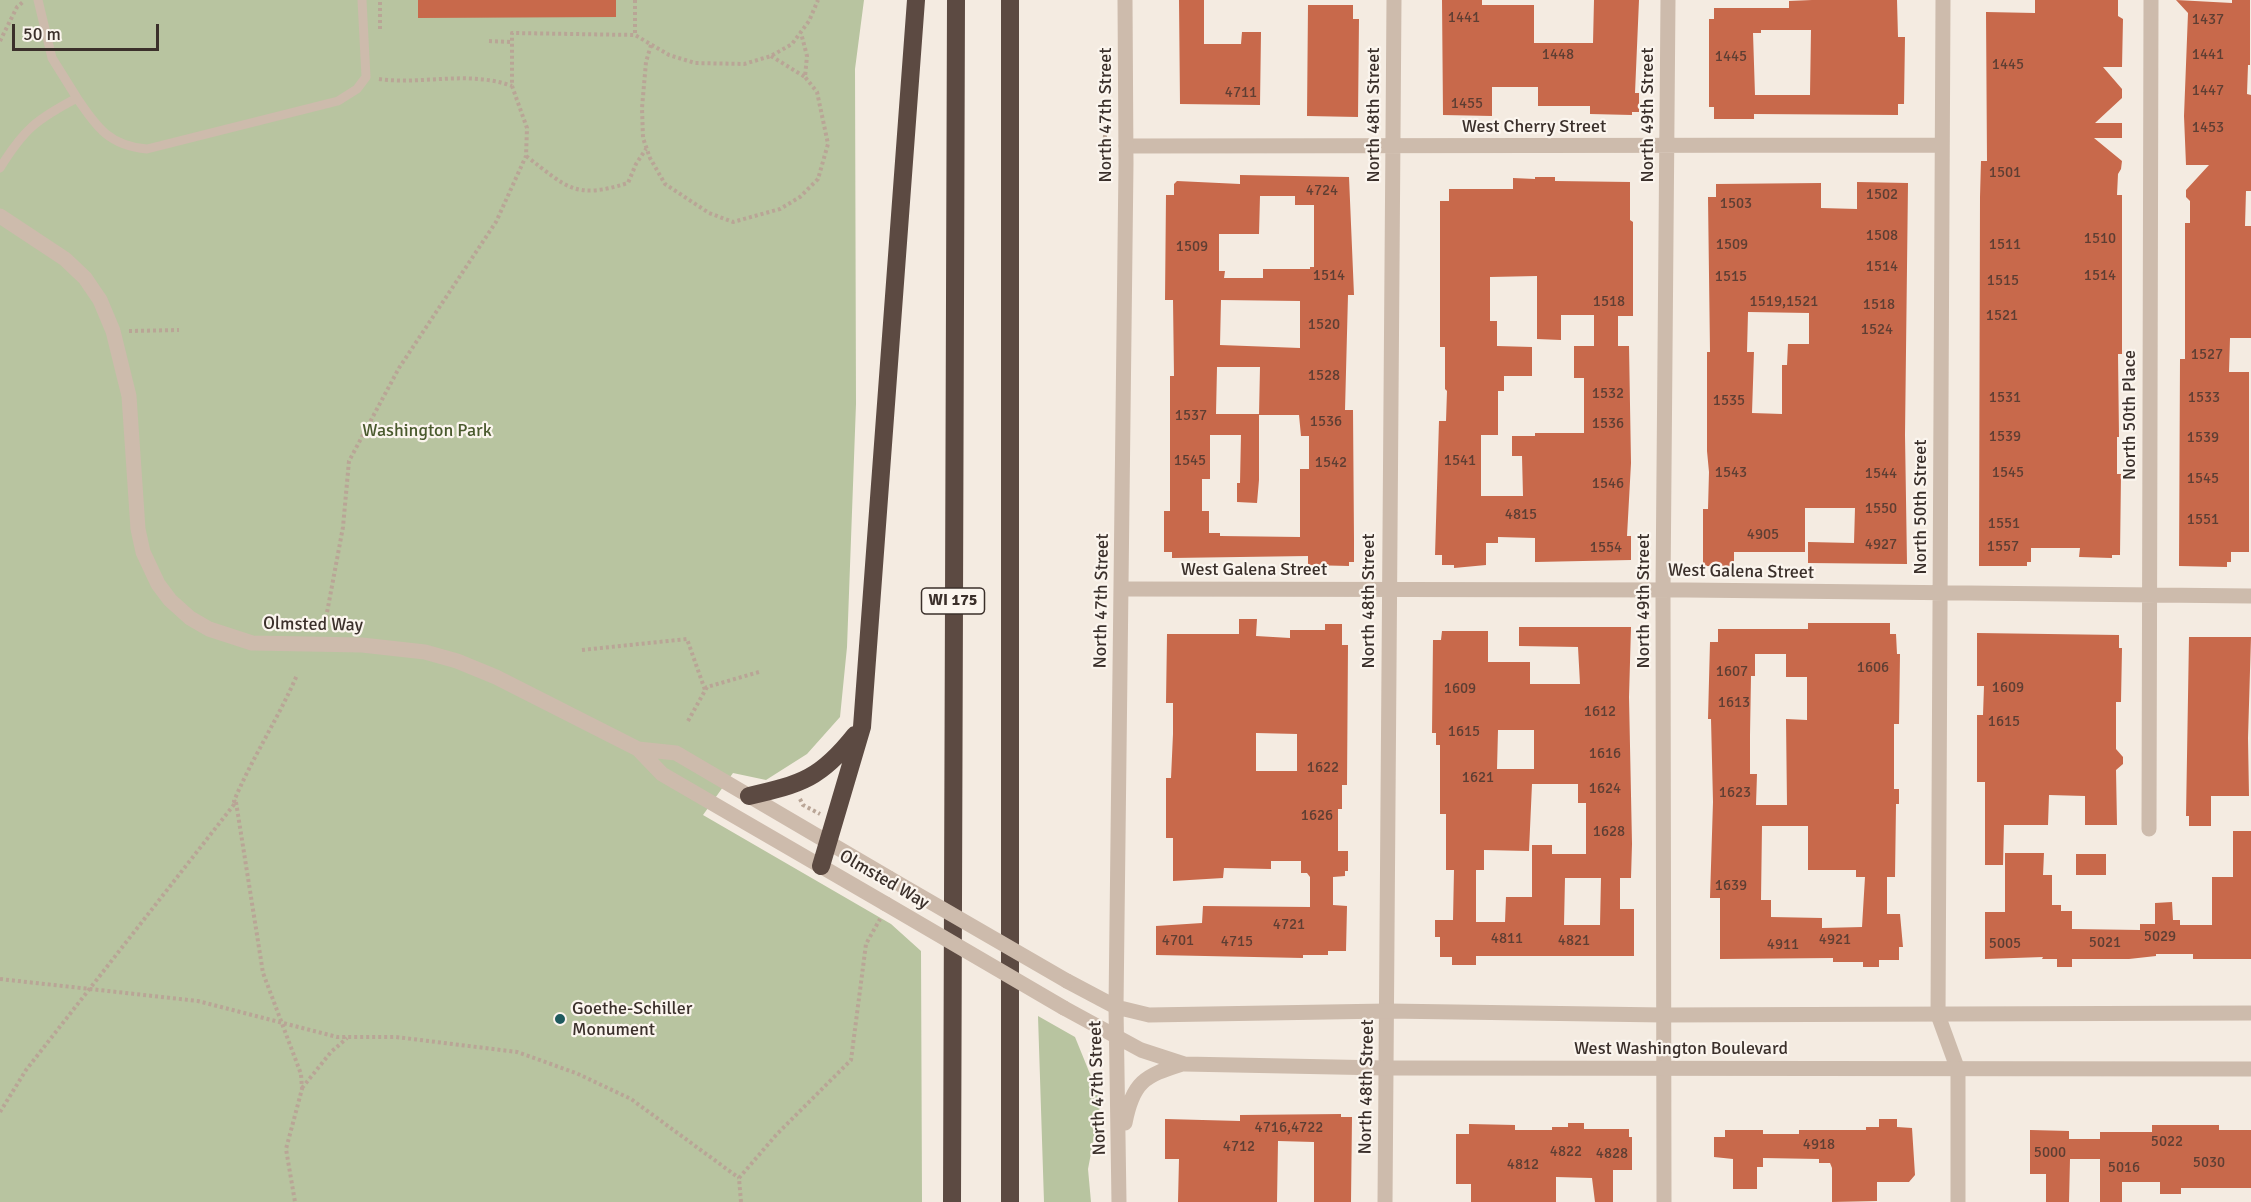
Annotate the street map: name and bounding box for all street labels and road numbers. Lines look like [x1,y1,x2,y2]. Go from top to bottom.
street label: North 47th Street [1095,47,1117,183]
street label: North 48th Street [1363,47,1385,183]
street label: North 49th Street [1637,47,1659,183]
street label: West Cherry Street [1462,116,1606,138]
street label: North 50th Place [2119,350,2141,480]
street label: North 50th Street [1910,439,1932,575]
street label: North 47th Street [1090,533,1114,669]
street label: North 48th Street [1358,533,1380,669]
street label: North 49th Street [1633,533,1655,669]
street label: West Galena Street [1181,559,1327,581]
street label: West Galena Street [1668,560,1814,584]
road number: WI 175 [922,588,984,614]
street label: Olmsted Way [263,613,363,637]
street label: Olmsted Way [835,846,933,914]
street label: North 48th Street [1355,1019,1379,1155]
street label: North 47th Street [1085,1020,1111,1156]
street label: West Washington Boulevard [1574,1038,1788,1060]

